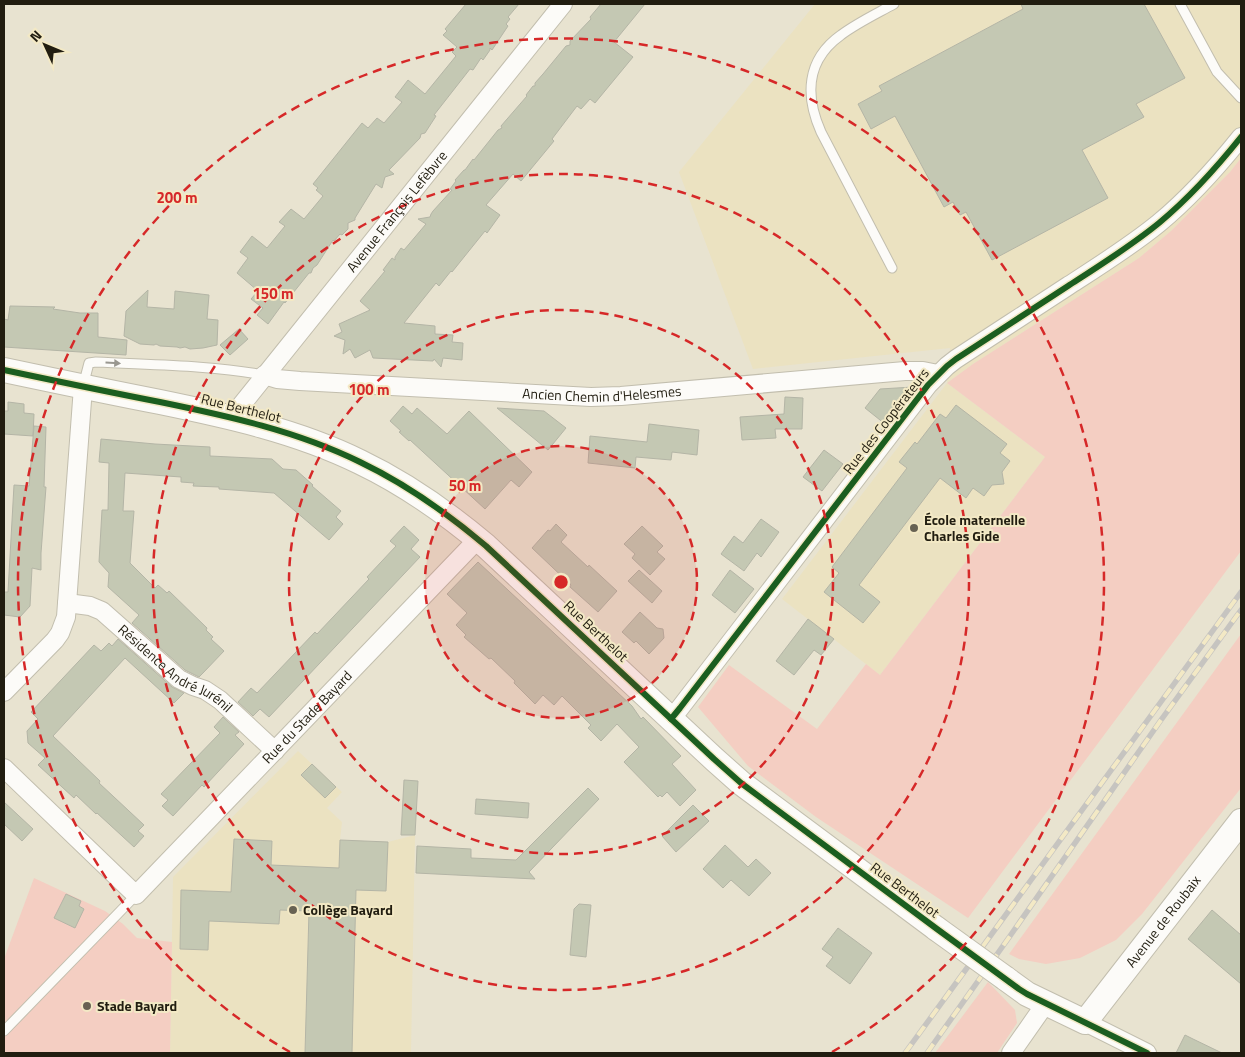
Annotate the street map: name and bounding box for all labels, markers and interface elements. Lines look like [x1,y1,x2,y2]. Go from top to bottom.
north arrow [20,20,70,70]
text: N [24,25,46,46]
street label: Avenue François Lefèbvre [341,146,452,276]
text: 200 m [156,186,198,209]
text: 150 m [252,282,294,305]
one-way arrow [106,360,122,368]
street label: Rue des Coopérateurs [837,363,934,478]
text: 100 m [348,378,390,401]
street label: Ancien Chemin d'Helesmes [522,380,682,407]
street label: Rue Berthelot [199,387,283,428]
text: 50 m [449,474,481,497]
place label: École maternelle Charles Gide [924,509,1025,546]
marker: École maternelle Charles Gide [908,522,920,534]
centre of rings [552,573,570,591]
street label: Rue Berthelot [559,595,633,666]
street label: Résidence André Jurénil [114,619,238,717]
street label: Rue du Stade Bayard [257,665,357,768]
street label: Rue Berthelot [866,857,944,923]
street label: Avenue de Roubaix [1120,870,1206,972]
place label: Collège Bayard [303,899,393,920]
marker: Collège Bayard [287,904,299,916]
place label: Stade Bayard [97,995,177,1016]
marker: Stade Bayard [81,1000,93,1012]

